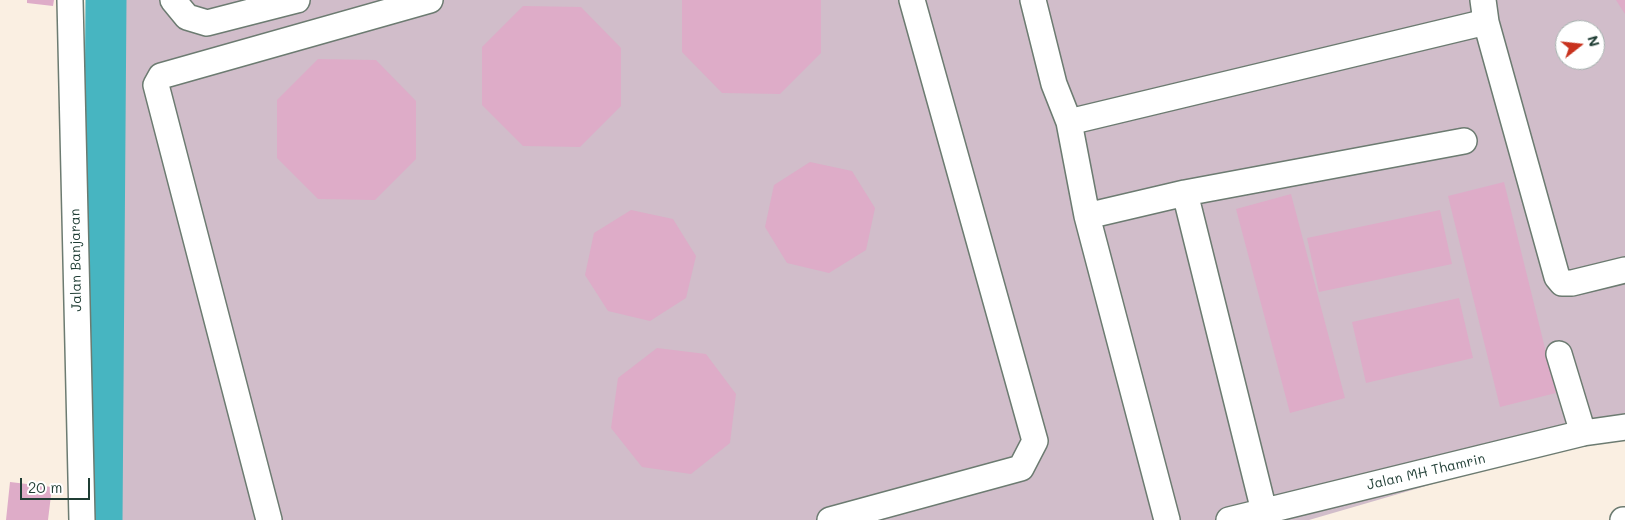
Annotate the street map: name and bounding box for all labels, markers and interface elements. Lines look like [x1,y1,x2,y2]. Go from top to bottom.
north arrow [1555,20,1605,70]
text: N [1583,33,1605,49]
street label: Jalan Banjaran [67,208,85,312]
street label: Jalan MH Thamrin [1365,450,1487,494]
scale bar [22,468,92,500]
text: 20 m [28,477,62,497]

